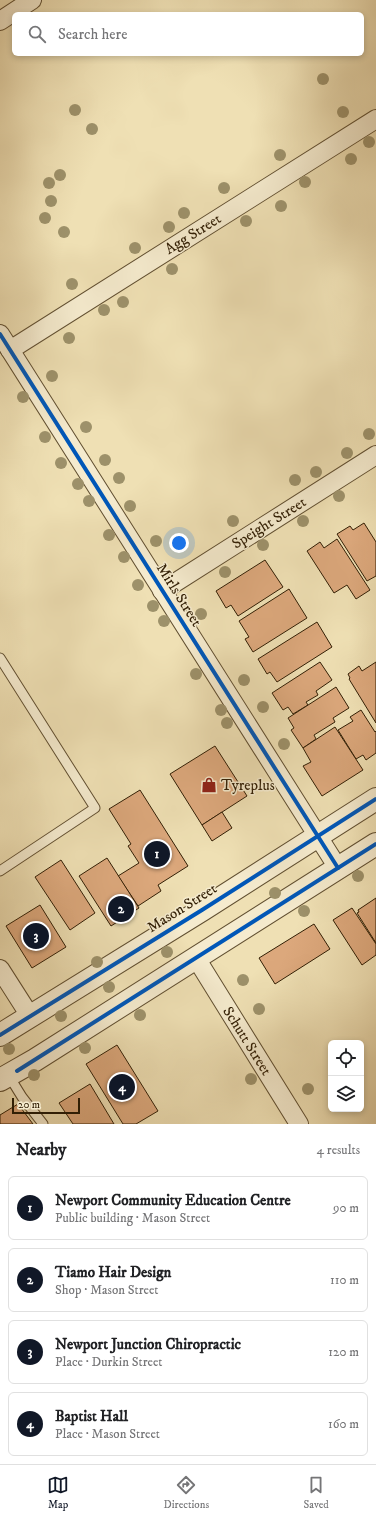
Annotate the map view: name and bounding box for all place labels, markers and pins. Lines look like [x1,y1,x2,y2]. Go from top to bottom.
shop icon: Tyreplus [200,776,218,794]
place label: Tyreplus [221,776,275,795]
pin: 1 [144,839,170,869]
pin: 2 [108,894,134,924]
pin: 3 [23,921,49,951]
pin: 4 [109,1072,135,1102]

